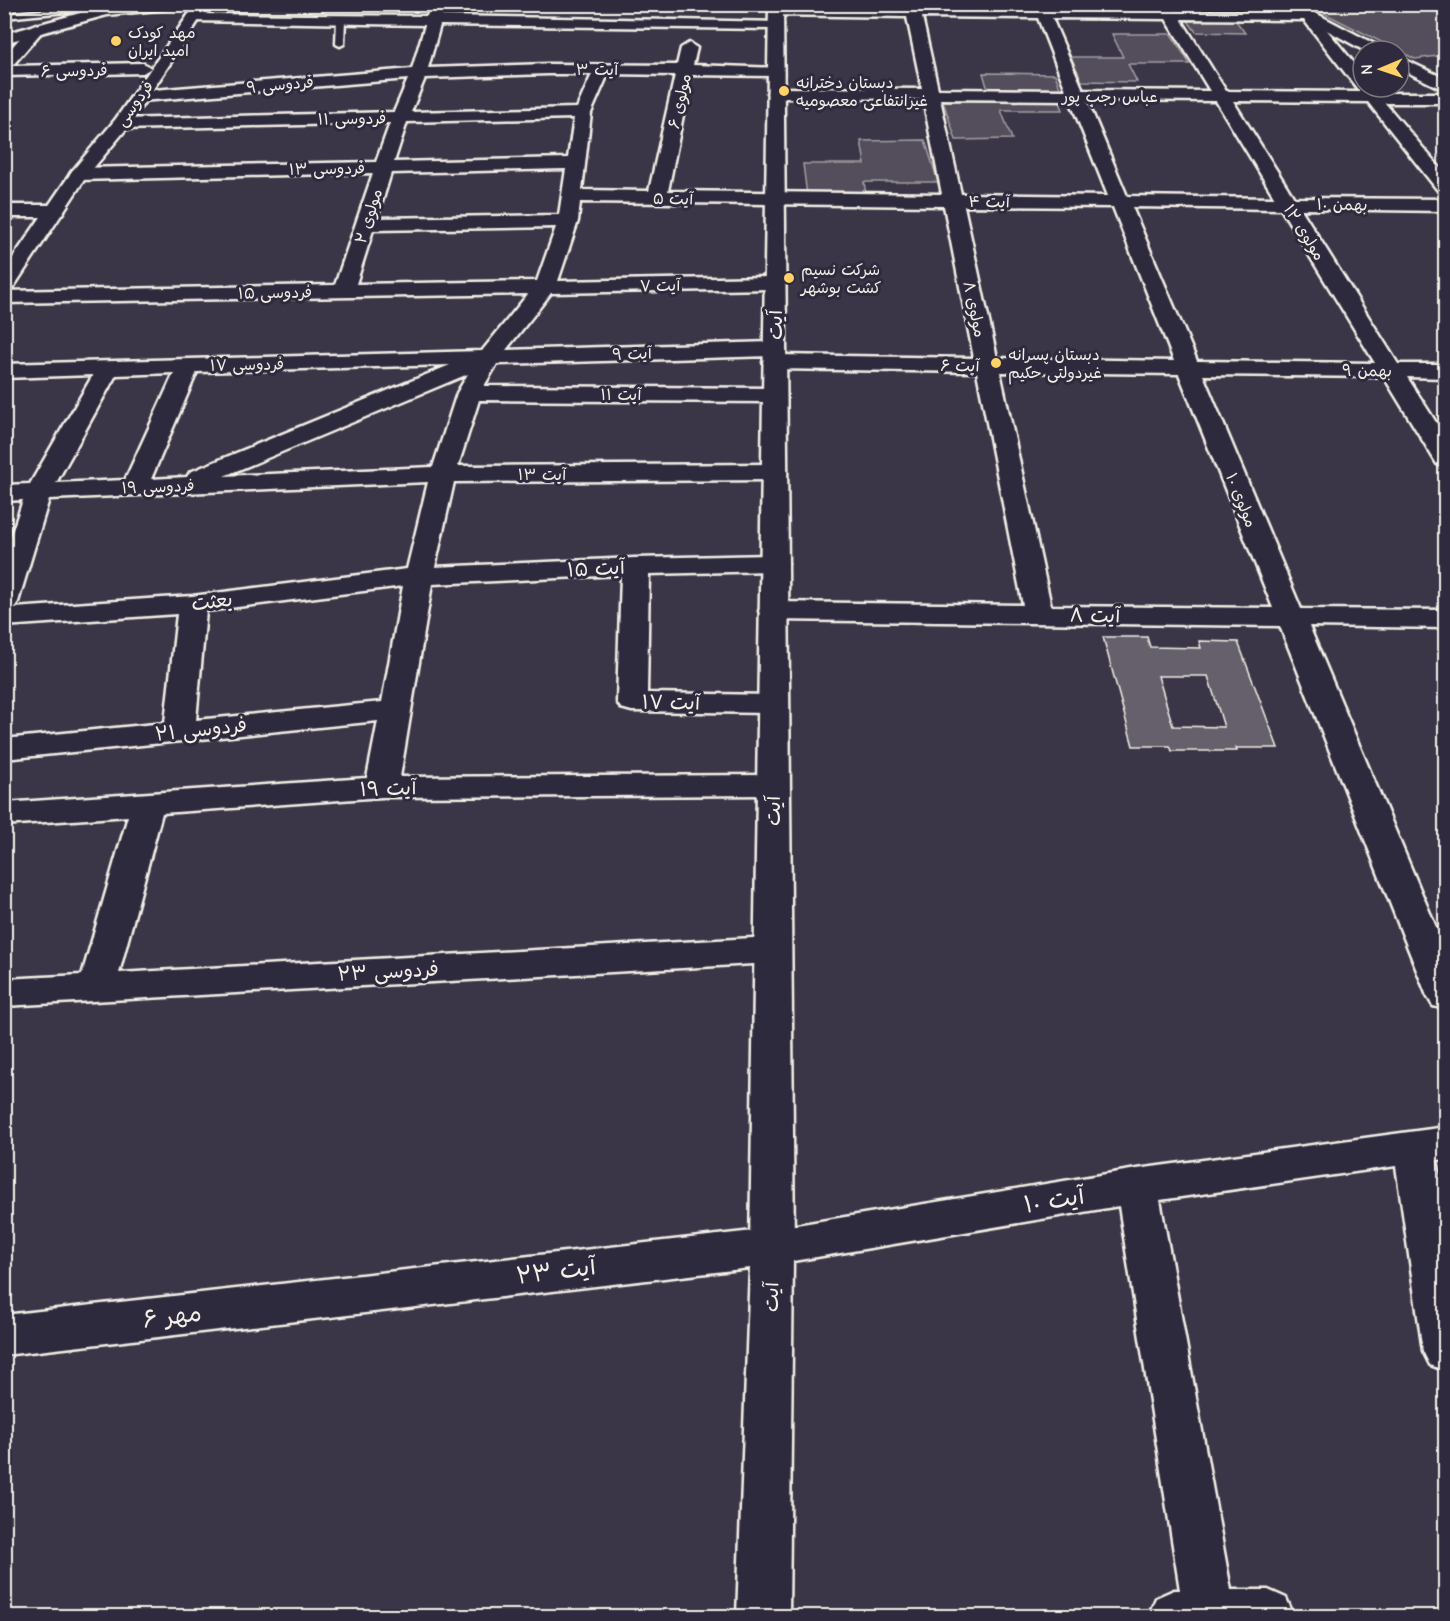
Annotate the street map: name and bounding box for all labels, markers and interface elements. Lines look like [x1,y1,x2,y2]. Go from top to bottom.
place label: مهد کودک امید ایران [128,24,196,60]
marker: مهد کودک امید ایران [109,34,123,48]
north arrow [1351,39,1411,99]
street label: فردوسی ۶ [40,61,108,82]
street label: آیت ۳ [576,61,619,79]
text: N [1358,64,1376,75]
street label: مولوی ۶ [665,72,696,131]
street label: فردوسی ۹ [246,73,314,98]
place label: دبستان دخترانه غیرانتفاعی معصومیه [796,74,928,111]
street label: فردوسی [112,77,158,130]
marker: دبستان دخترانه غیرانتفاعی معصومیه [777,84,791,98]
street label: عباس رجب پور [1060,88,1158,107]
street label: فردوسی ۱۱ [317,109,387,130]
street label: فردوسی ۱۳ [289,159,365,180]
street label: مولوی ۲ [352,187,387,246]
street label: آیت ۵ [653,190,694,208]
street label: آیت ۴ [968,193,1011,211]
street label: بهمن ۱۰ [1316,196,1368,214]
street label: مولوی ۱۲ [1279,201,1328,264]
place label: شرکت نسیم کشت بوشهر [799,261,882,298]
marker: شرکت نسیم کشت بوشهر [782,271,796,285]
street label: آیت ۷ [639,277,682,295]
street label: مولوی ۸ [958,279,989,339]
street label: فردوسی ۱۵ [238,283,312,304]
street label: آیت [764,309,787,340]
street label: آیت ۹ [612,344,653,364]
place label: دبستان پسرانه غیردولتی حکیم [1008,346,1102,385]
street label: فردوسی ۱۷ [210,355,284,376]
marker: دبستان پسرانه غیردولتی حکیم [989,356,1003,370]
street label: آیت ۶ [940,357,981,375]
street label: بهمن ۹ [1342,362,1392,380]
street label: آیت ۱۱ [600,386,643,404]
street label: آیت ۱۳ [518,466,567,484]
street label: مولوی ۱۰ [1221,471,1260,531]
street label: فردوسی ۱۹ [121,477,195,498]
street label: آیت ۱۵ [566,555,627,581]
street label: بعثت [190,588,234,615]
street label: آیت ۸ [1069,604,1122,627]
street label: آیت ۱۷ [642,690,701,715]
street label: فردوسی ۲۱ [154,713,248,747]
street label: آیت ۱۹ [359,776,418,801]
street label: آیت [762,795,785,826]
street label: فردوسی ۲۳ [337,957,439,987]
street label: آیت ۱۰ [1022,1181,1087,1219]
street label: آیت ۲۳ [515,1252,599,1290]
street label: آیت [760,1281,783,1312]
street label: مهر ۶ [141,1299,203,1333]

